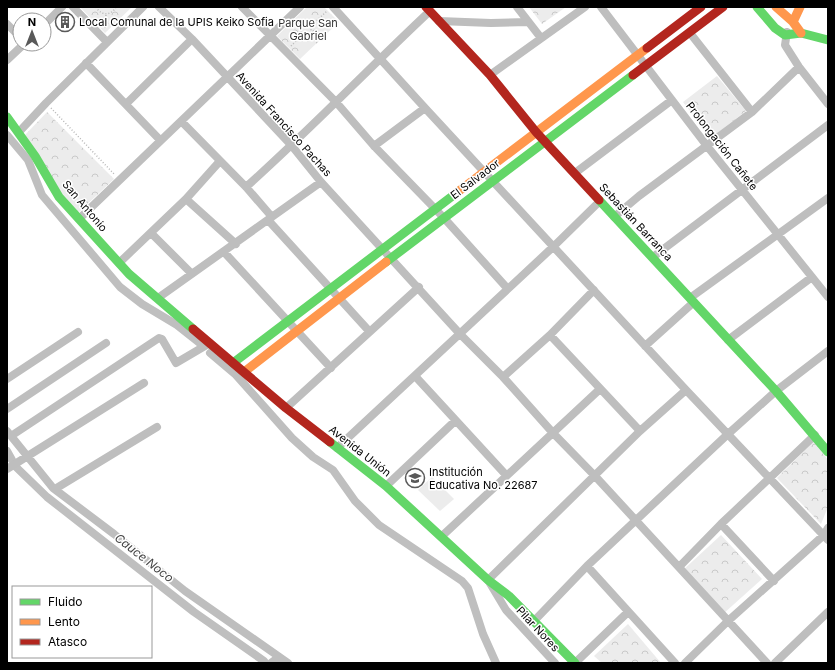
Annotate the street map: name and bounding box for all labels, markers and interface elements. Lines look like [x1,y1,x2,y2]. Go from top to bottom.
building icon: Local Comunal de la UPIS Keiko Sofia [54,11,76,33]
north arrow [12,12,52,52]
text: N [28,15,36,29]
place label: Local Comunal de la UPIS Keiko Sofia [79,15,274,29]
park label: Parque San Gabriel [278,16,338,43]
street label: Avenida Francisco Pachas [233,69,335,179]
street label: Prolongación Cañete [683,99,761,193]
street label: El Salvador [448,156,502,202]
street label: San Antonio [59,177,111,235]
street label: Sebastián Barranca [596,180,676,264]
street label: Avenida Unión [326,422,394,480]
place label: Institución Educativa No. 22687 [429,465,538,492]
school or university icon: Institución Educativa No. 22687 [404,467,426,489]
water label: Cauce Noco [112,530,177,585]
legend [12,586,152,658]
text: Fluido [48,594,83,609]
street label: Pilar Nores [514,603,563,655]
text: Lento [48,614,80,629]
text: Atasco [48,634,87,649]

